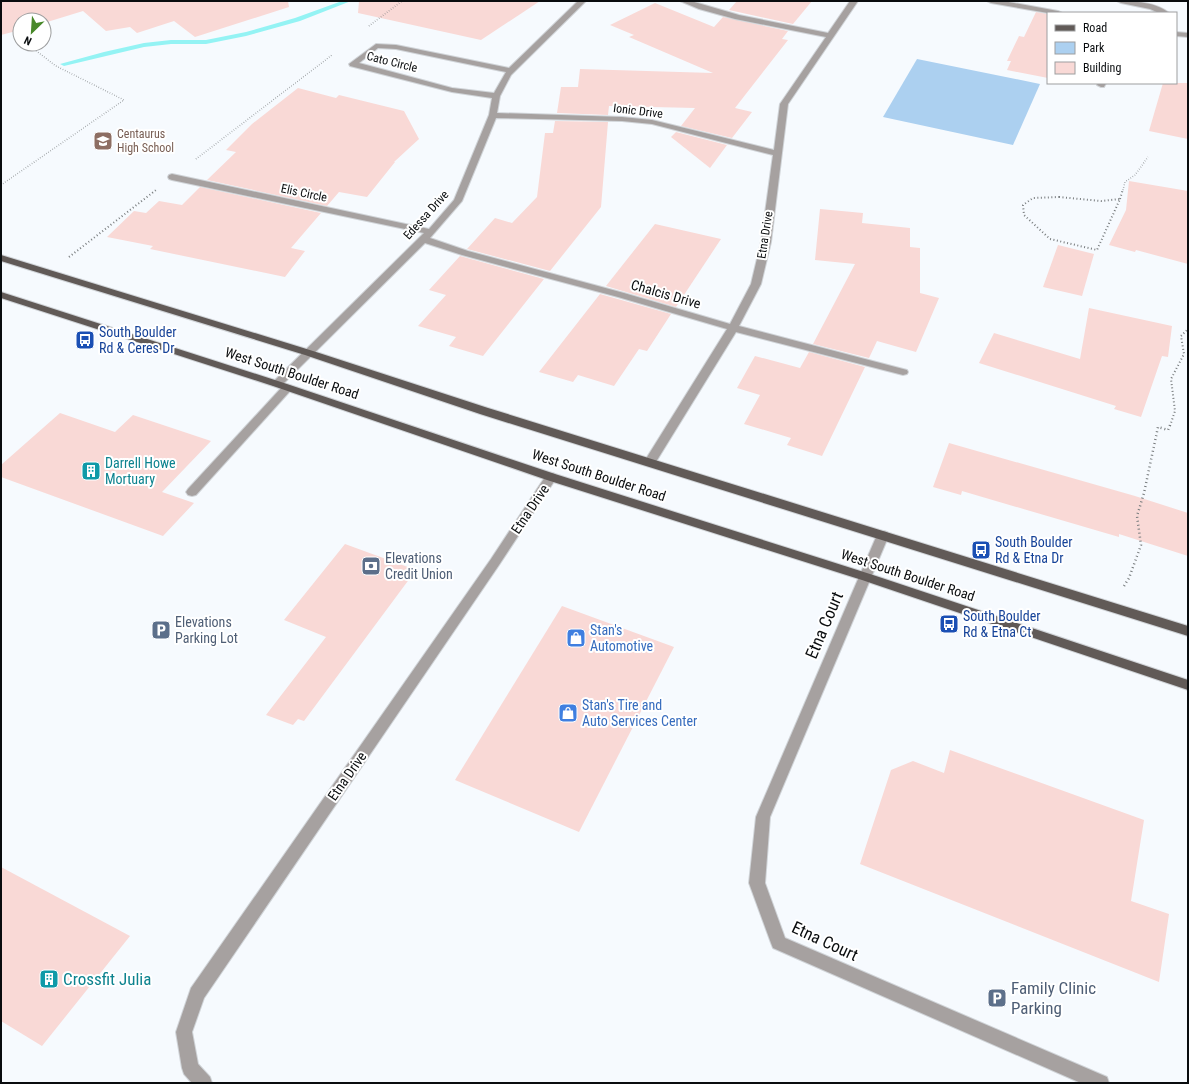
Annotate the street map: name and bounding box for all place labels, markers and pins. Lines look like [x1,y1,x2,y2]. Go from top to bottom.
place label: Centaurus High School [117,127,174,155]
school or university icon: Centaurus High School [92,130,114,152]
place label: South Boulder Rd & Ceres Dr [99,324,177,356]
bus stop icon: South Boulder Rd & Ceres Dr [74,329,96,351]
place label: Darrell Howe Mortuary [105,455,176,487]
building icon: Darrell Howe Mortuary [80,460,102,482]
place label: South Boulder Rd & Etna Dr [995,534,1073,566]
bus stop icon: South Boulder Rd & Etna Dr [970,539,992,561]
place label: Elevations Credit Union [385,550,453,582]
bank icon: Elevations Credit Union [360,555,382,577]
place label: South Boulder Rd & Etna Ct [963,608,1041,640]
bus stop icon: South Boulder Rd & Etna Ct [938,613,960,635]
place label: Elevations Parking Lot [175,614,238,646]
parking icon: Elevations Parking Lot [150,619,172,641]
place label: Stan's Automotive [590,622,654,654]
shop icon: Stan's Automotive [565,627,587,649]
place label: Stan's Tire and Auto Services Center [582,697,697,729]
shop icon: Stan's Tire and Auto Services Center [557,702,579,724]
building icon: Crossfit Julia [38,968,60,990]
place label: Crossfit Julia [63,969,151,989]
place label: Family Clinic Parking [1011,978,1096,1018]
parking icon: Family Clinic Parking [986,987,1008,1009]

